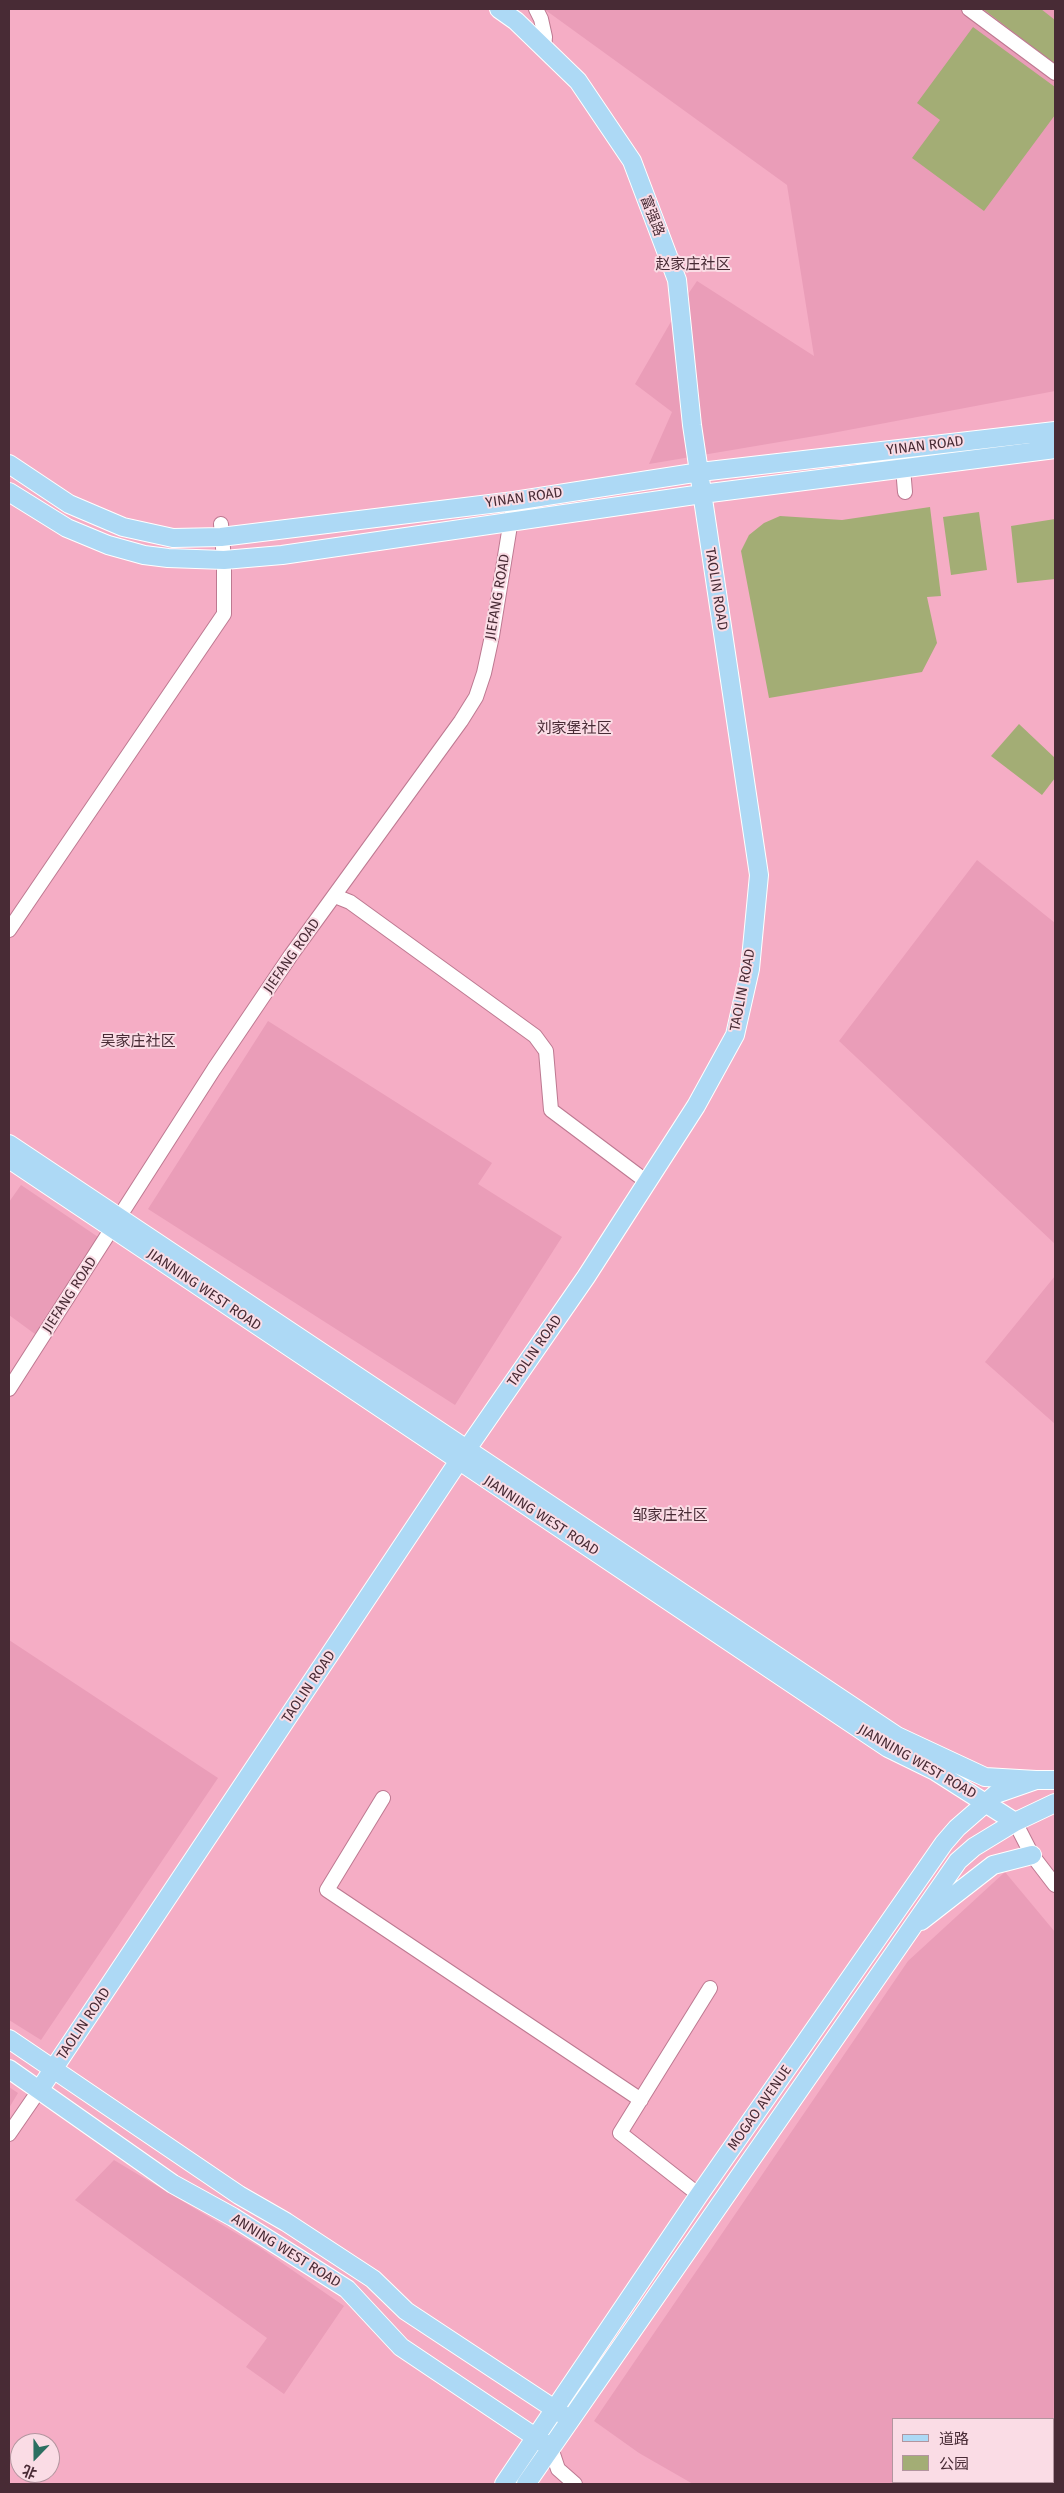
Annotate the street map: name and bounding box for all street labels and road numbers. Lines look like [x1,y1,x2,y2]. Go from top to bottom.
street label: 富强路 [637,193,667,239]
street label: YINAN ROAD [885,433,965,459]
street label: YINAN ROAD [484,484,564,512]
street label: TAOLIN ROAD [701,546,731,632]
street label: JIEFANG ROAD [482,553,514,641]
street label: JIEFANG ROAD [260,915,324,997]
street label: TAOLIN ROAD [727,947,759,1033]
street label: JIANNING WEST ROAD [144,1246,264,1334]
street label: JIEFANG ROAD [39,1254,101,1336]
street label: TAOLIN ROAD [504,1312,566,1390]
street label: JIANNING WEST ROAD [480,1472,602,1560]
street label: TAOLIN ROAD [279,1648,339,1726]
street label: JIANNING WEST ROAD [855,1721,979,1803]
street label: TAOLIN ROAD [54,1985,114,2063]
street label: MOGAO AVENUE [724,2062,796,2154]
street label: ANNING WEST ROAD [228,2211,344,2291]

